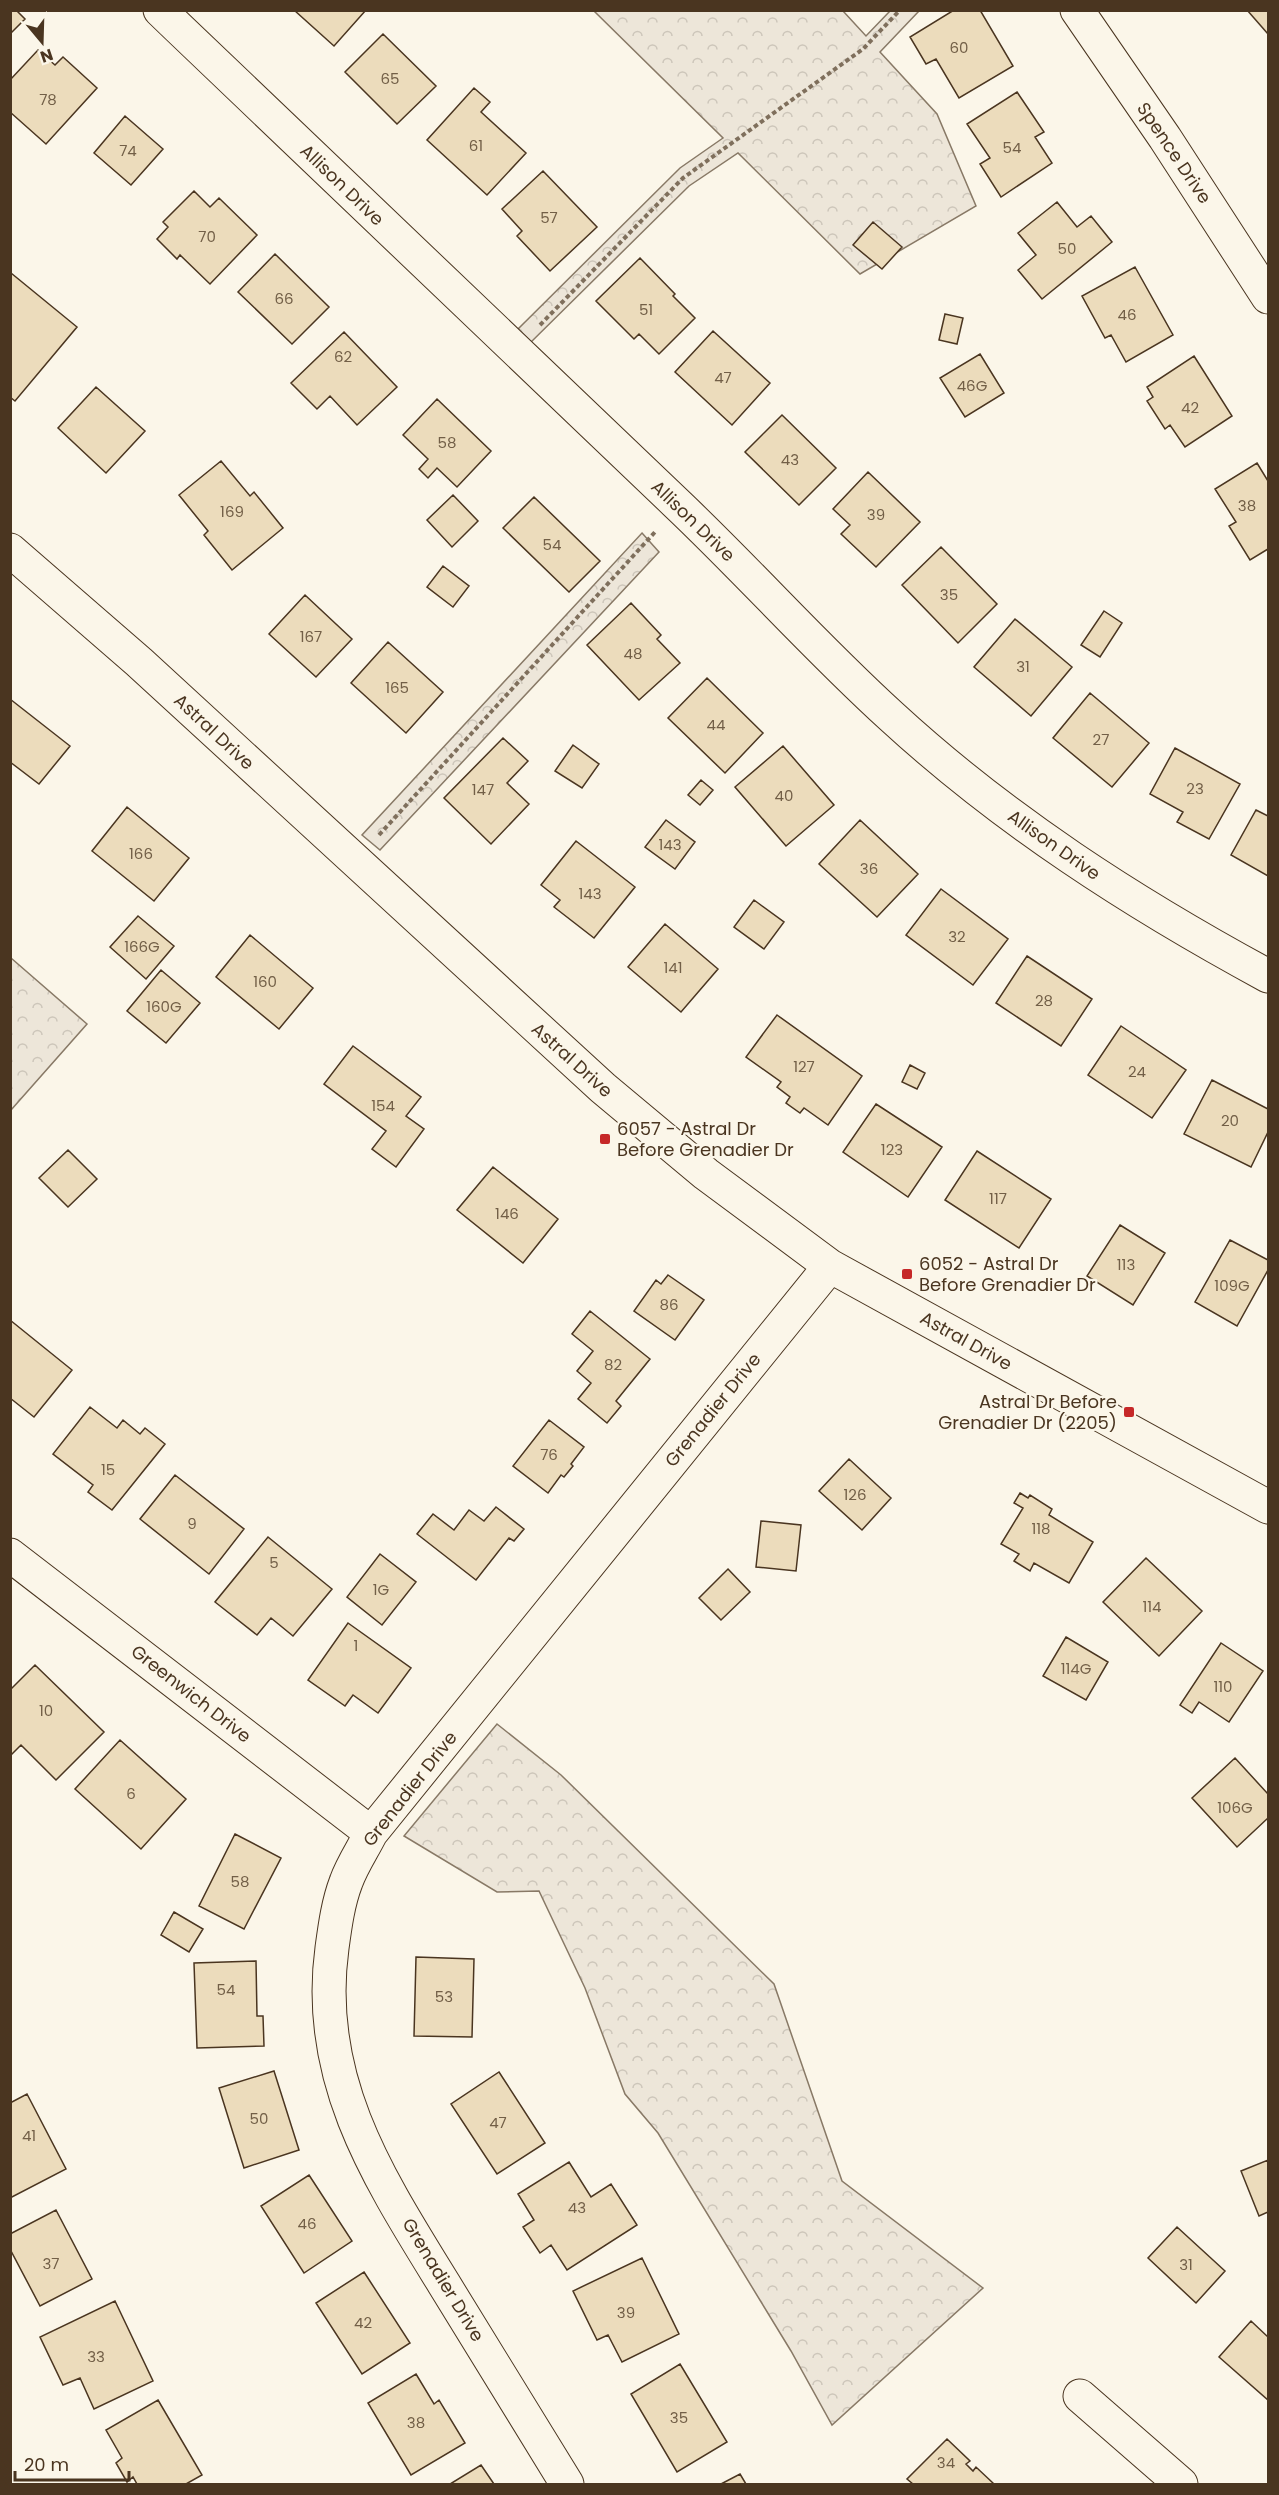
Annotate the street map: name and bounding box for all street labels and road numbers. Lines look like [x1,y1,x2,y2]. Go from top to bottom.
street label: Spence Drive [1131,97,1218,208]
street label: Allison Drive [295,138,390,231]
street label: Allison Drive [646,474,741,567]
street label: Astral Drive [169,688,260,775]
street label: Allison Drive [1003,803,1106,886]
street label: Astral Drive [526,1016,618,1103]
street label: Astral Drive [916,1305,1017,1376]
street label: Grenadier Drive [659,1347,766,1472]
street label: Greenwich Drive [126,1639,257,1748]
street label: Grenadier Drive [357,1726,463,1852]
street label: Grenadier Drive [397,2213,490,2346]

